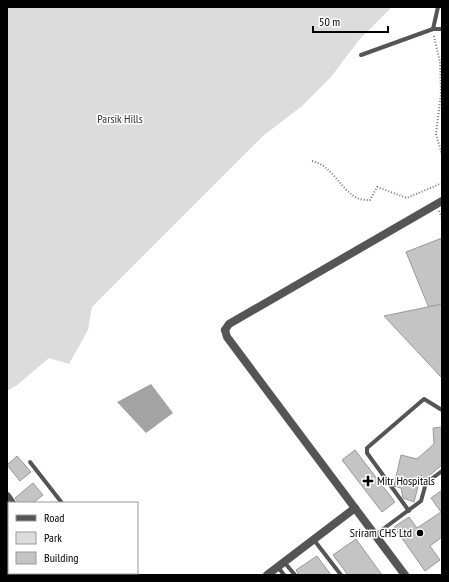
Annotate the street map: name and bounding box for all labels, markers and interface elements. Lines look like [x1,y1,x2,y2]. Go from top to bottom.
scale bar [313,8,388,34]
text: 50 m [319,14,340,29]
park label: Parsik Hills [97,111,143,126]
place label: Mitr Hospitals [377,473,435,488]
marker: Mitr Hospitals [362,475,374,487]
legend [8,502,138,574]
text: Road [44,510,64,525]
place label: Sriram CHS Ltd [350,525,412,540]
marker: Sriram CHS Ltd [415,528,425,538]
text: Park [44,530,62,545]
text: Building [44,550,79,565]

